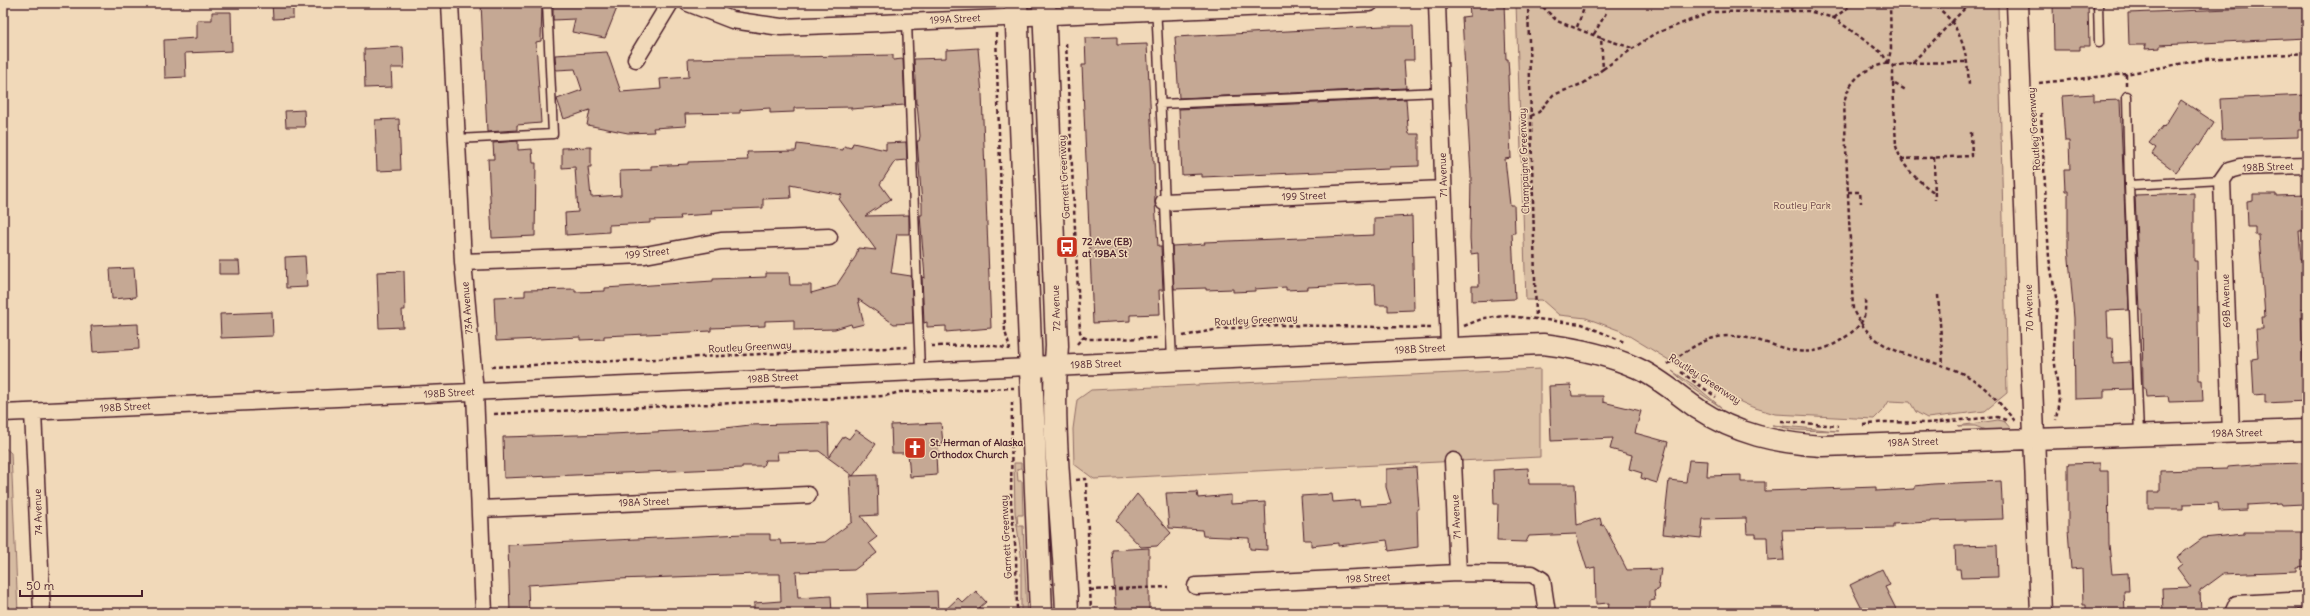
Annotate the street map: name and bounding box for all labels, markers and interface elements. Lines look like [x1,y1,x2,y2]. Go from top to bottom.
street label: 199A Street [929,11,981,27]
street label: Routley Greenway [2025,87,2043,171]
street label: Champaigne Greenway [1516,108,1532,214]
street label: Garnett Greenway [1055,135,1073,219]
street label: 71 Avenue [1436,152,1450,198]
street label: 198B Street [2242,160,2294,174]
street label: 199 Street [1282,189,1327,203]
park label: Routley Park [1773,199,1831,212]
bus stop icon: 72 Ave (EB) at 19BA St [1054,234,1080,260]
place label: 72 Ave (EB) at 19BA St [1082,235,1132,260]
street label: 199 Street [624,244,670,262]
street label: 69B Avenue [2219,274,2233,328]
street label: 73A Avenue [458,281,476,335]
street label: 70 Avenue [2022,284,2036,332]
street label: 72 Avenue [1049,285,1063,331]
street label: Routley Greenway [1214,311,1298,329]
street label: Routley Greenway [708,338,792,356]
street label: 198B Street [1394,341,1446,357]
street label: Routley Greenway [1666,351,1744,407]
street label: 198B Street [1070,357,1122,371]
street label: 198B Street [747,370,799,386]
street label: 198B Street [423,385,475,401]
street label: 198B Street [99,399,151,415]
street label: 198A Street [2211,426,2263,440]
church icon: St. Herman of Alaska Orthodox Church [902,435,928,461]
street label: 198A Street [1887,435,1939,449]
place label: St. Herman of Alaska Orthodox Church [930,436,1024,461]
street label: 74 Avenue [31,489,45,535]
street label: 71 Avenue [1448,494,1464,540]
street label: 198A Street [618,495,670,509]
street label: Garnett Greenway [997,495,1015,579]
street label: 198 Street [1345,570,1391,586]
scale bar [20,572,142,598]
text: 50 m [26,578,55,593]

